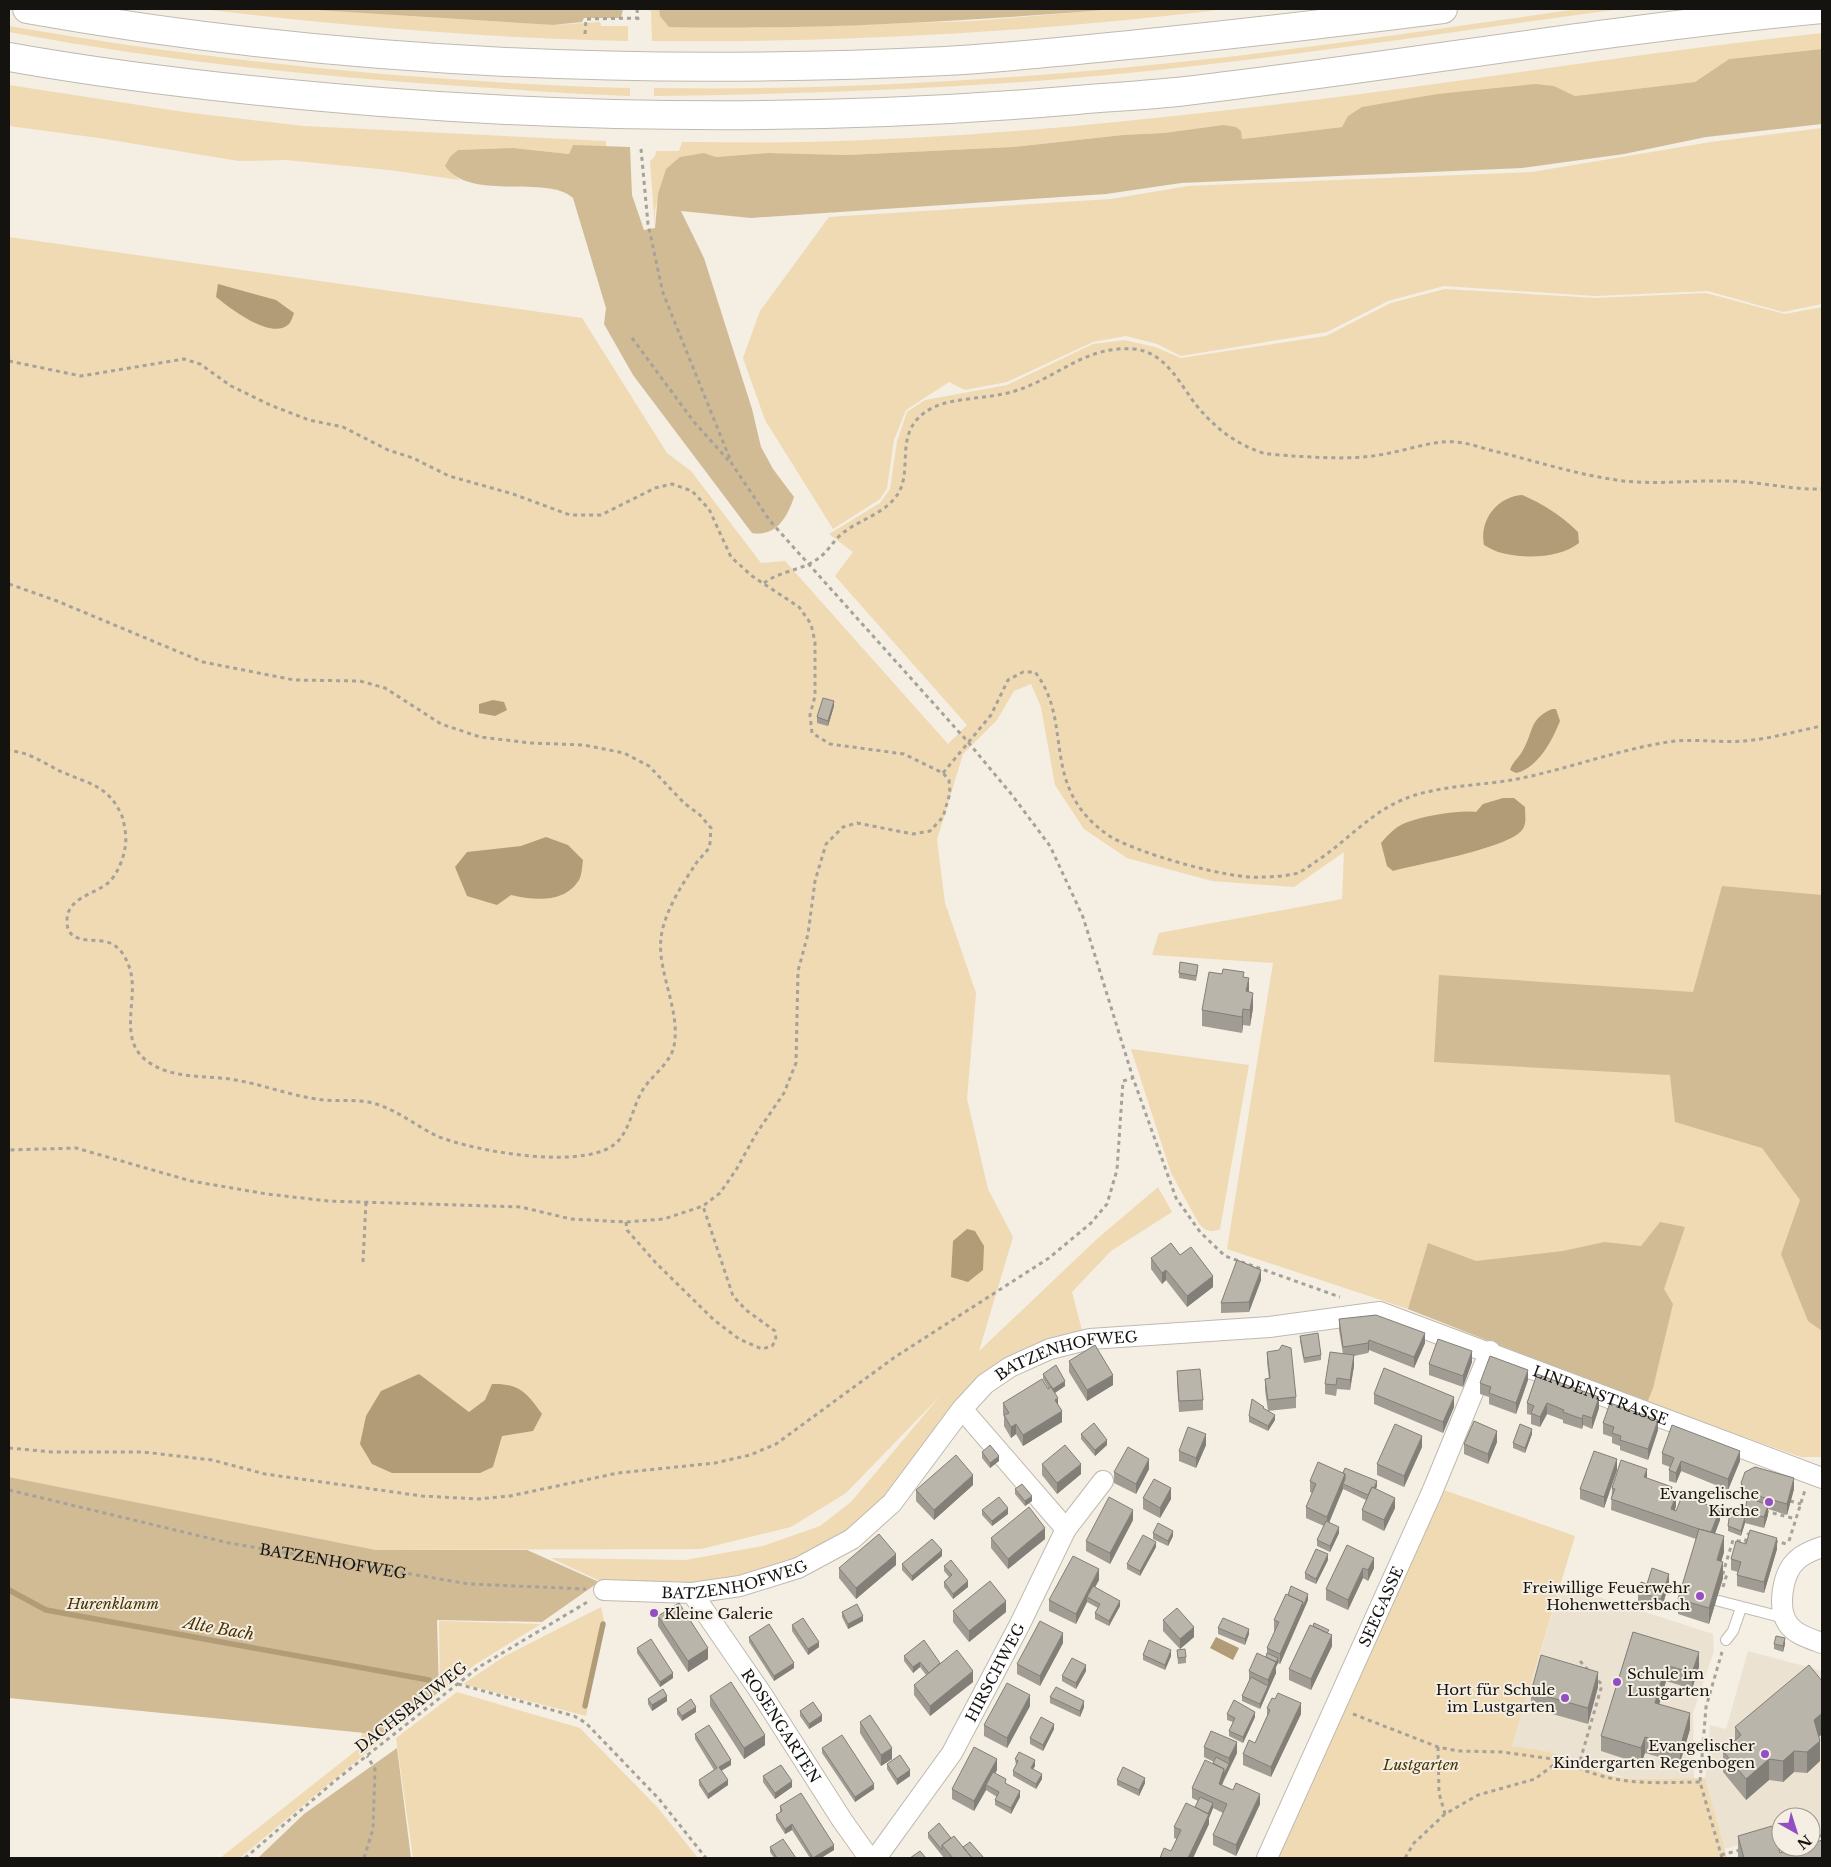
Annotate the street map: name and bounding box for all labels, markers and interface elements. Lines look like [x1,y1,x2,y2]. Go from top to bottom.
street label: BATZENHOFWEG [991,1326,1138,1384]
street label: LINDENSTRASSE [1530,1361,1671,1429]
place label: Evangelische Kirche [1659,1484,1759,1520]
marker: Evangelische Kirche [1763,1496,1775,1508]
street label: BATZENHOFWEG [258,1539,408,1583]
street label: BATZENHOFWEG [661,1555,811,1603]
street label: SEEGASSE [1354,1563,1407,1650]
place label: Freiwillige Feuerwehr Hohenwettersbach [1522,1578,1691,1614]
marker: Freiwillige Feuerwehr Hohenwettersbach [1694,1590,1706,1602]
park label: Hurenklamm [66,1594,159,1613]
place label: Kleine Galerie [664,1604,773,1623]
marker: Kleine Galerie [648,1607,660,1619]
water label: Alte Bach [180,1612,256,1644]
street label: HIRSCHWEG [961,1619,1028,1725]
street label: DACHSBAUWEG [351,1657,471,1757]
place label: Schule im Lustgarten [1627,1664,1710,1700]
street label: ROSENGARTEN [738,1665,825,1786]
marker: Schule im Lustgarten [1611,1676,1623,1688]
place label: Hort für Schule im Lustgarten [1436,1680,1555,1716]
marker: Hort für Schule im Lustgarten [1559,1692,1571,1704]
place label: Evangelischer Kindergarten Regenbogen [1553,1736,1756,1772]
marker: Evangelischer Kindergarten Regenbogen [1759,1748,1771,1760]
park label: Lustgarten [1382,1755,1459,1774]
north arrow [1771,1807,1821,1857]
text: N [1793,1831,1815,1853]

